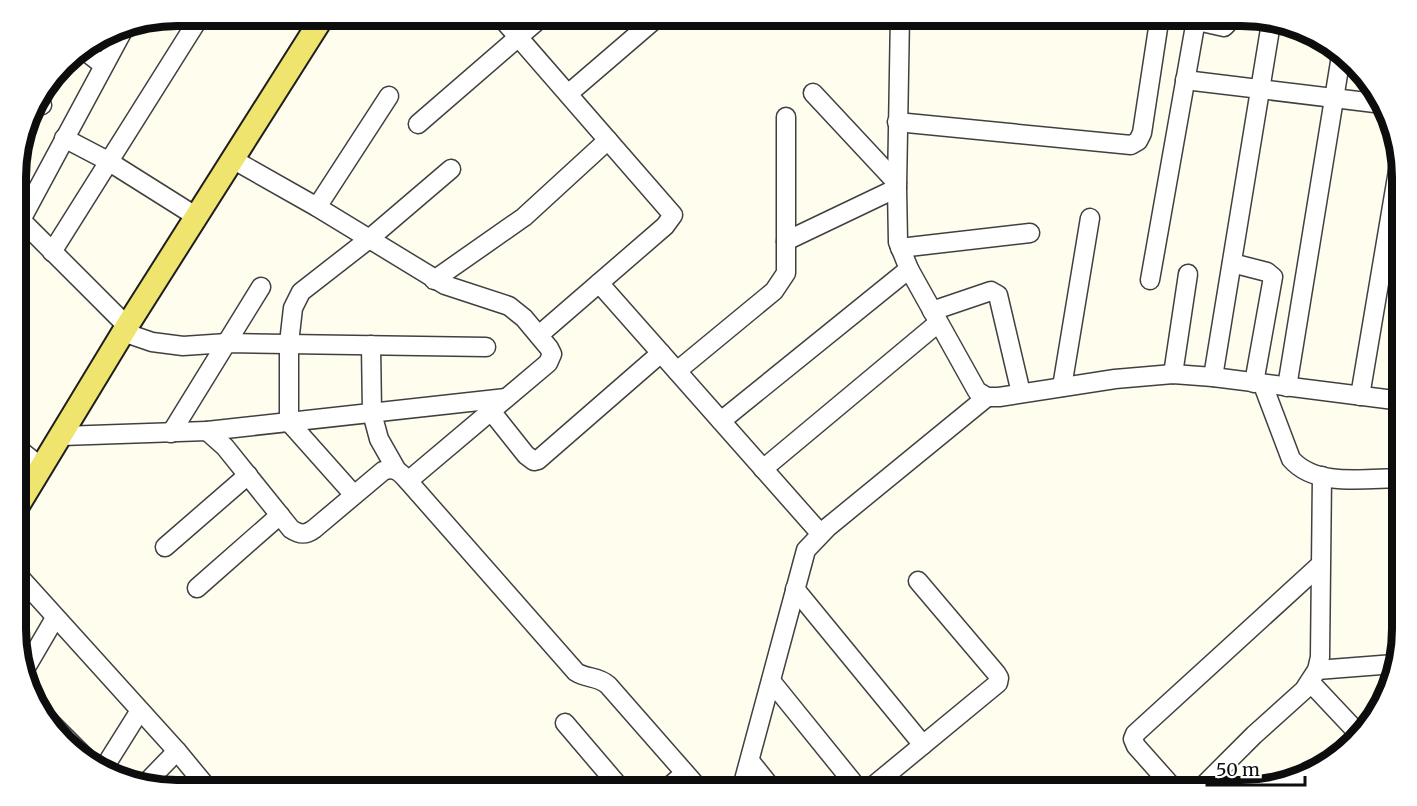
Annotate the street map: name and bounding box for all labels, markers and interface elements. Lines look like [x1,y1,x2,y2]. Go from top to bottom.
scale bar [1207,749,1304,787]
text: 50 m [1216,758,1260,781]

